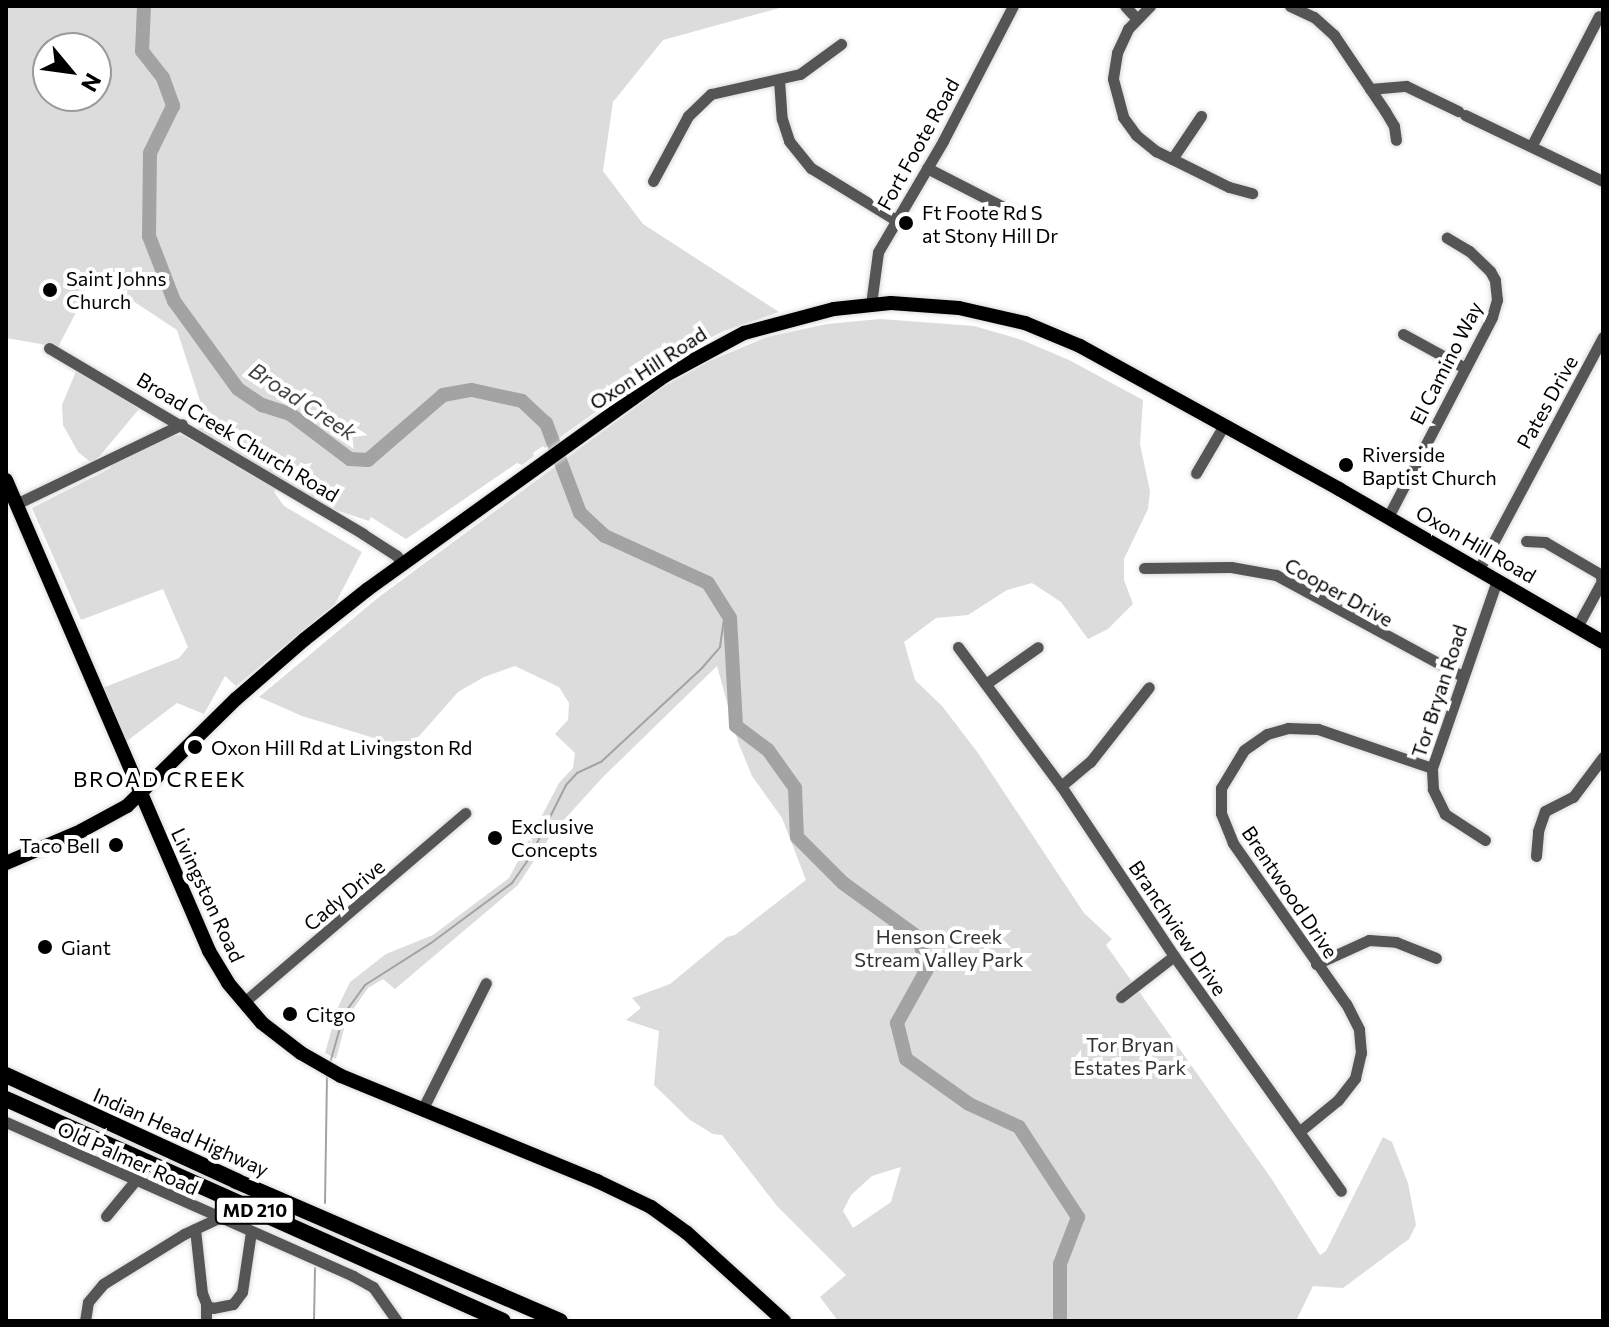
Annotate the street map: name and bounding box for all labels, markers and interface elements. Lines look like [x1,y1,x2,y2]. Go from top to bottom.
north arrow [32,32,112,112]
text: N [76,69,107,97]
street label: Fort Foote Road [872,74,964,214]
place label: Ft Foote Rd S at Stony Hill Dr [922,200,1058,247]
marker: Ft Foote Rd S at Stony Hill Dr [897,214,915,232]
place label: Saint Johns Church [66,266,167,313]
marker: Saint Johns Church [41,281,59,299]
street label: El Camino Way [1405,298,1487,428]
street label: Oxon Hill Road [585,321,711,415]
street label: Pates Drive [1512,351,1582,453]
water label: Broad Creek [244,356,362,446]
street label: Broad Creek Church Road [133,367,343,507]
place label: Riverside Baptist Church [1362,442,1497,489]
marker: Riverside Baptist Church [1337,456,1355,474]
street label: Oxon Hill Road [1412,500,1540,588]
street label: Cooper Drive [1281,552,1397,632]
street label: Tor Bryan Road [1406,621,1472,761]
place label: Oxon Hill Rd at Livingston Rd [211,735,472,759]
marker: Oxon Hill Rd at Livingston Rd [186,738,204,756]
district label: BROAD CREEK [73,766,247,792]
place label: Exclusive Concepts [511,814,598,861]
street label: Brentwood Drive [1237,821,1343,963]
street label: Livingston Road [166,824,250,966]
marker: Exclusive Concepts [486,829,504,847]
place label: Taco Bell [19,833,100,857]
marker: Taco Bell [107,836,125,854]
street label: Cady Drive [299,854,389,936]
street label: Branchview Drive [1124,856,1232,1000]
park label: Henson Creek Stream Valley Park [854,924,1024,971]
place label: Giant [61,935,111,959]
marker: Giant [36,938,54,956]
place label: Citgo [306,1002,356,1026]
marker: Citgo [281,1005,299,1023]
park label: Tor Bryan Estates Park [1074,1033,1186,1080]
street label: Indian Head Highway [90,1083,272,1181]
street label: Old Palmer Road [54,1116,202,1200]
road number: MD 210 [213,1196,297,1224]

